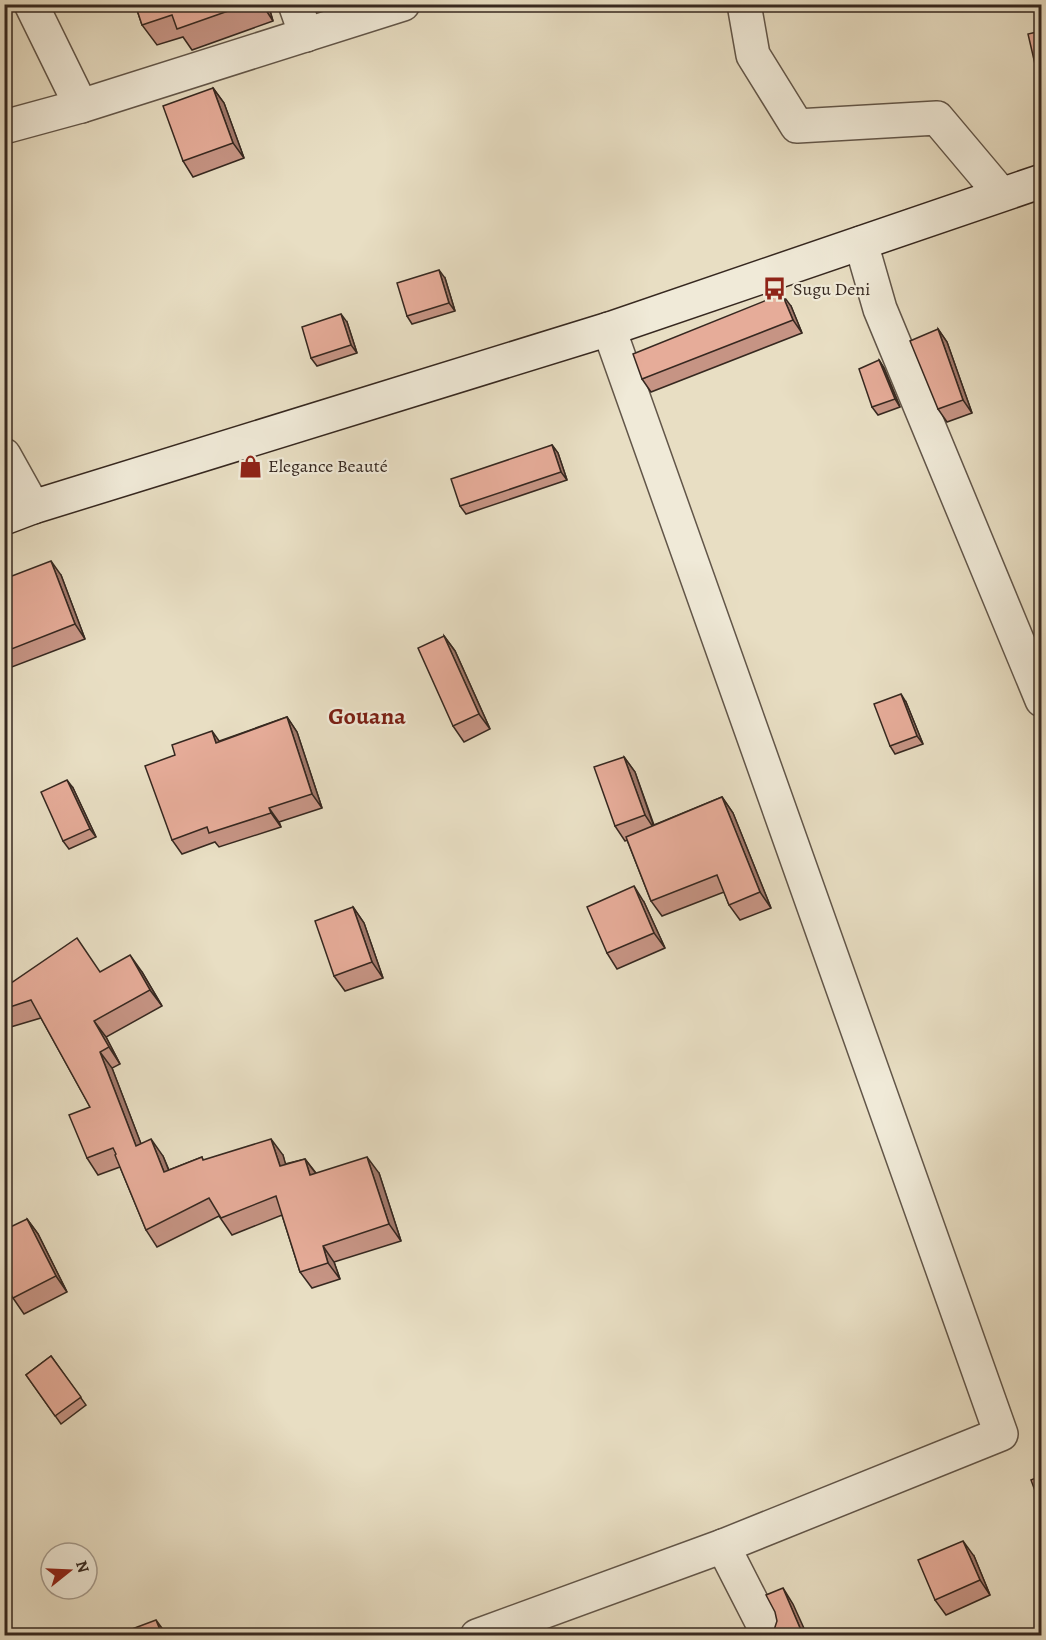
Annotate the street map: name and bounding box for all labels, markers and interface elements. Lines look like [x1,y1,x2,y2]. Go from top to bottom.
bus stop icon: Sugu Deni [762,276,788,302]
place label: Sugu Deni [793,277,870,301]
shop icon: Elegance Beauté [237,453,263,479]
place label: Elegance Beauté [268,454,388,478]
district label: Gouana [328,700,406,732]
north arrow [39,1541,99,1601]
text: N [70,1558,95,1576]

